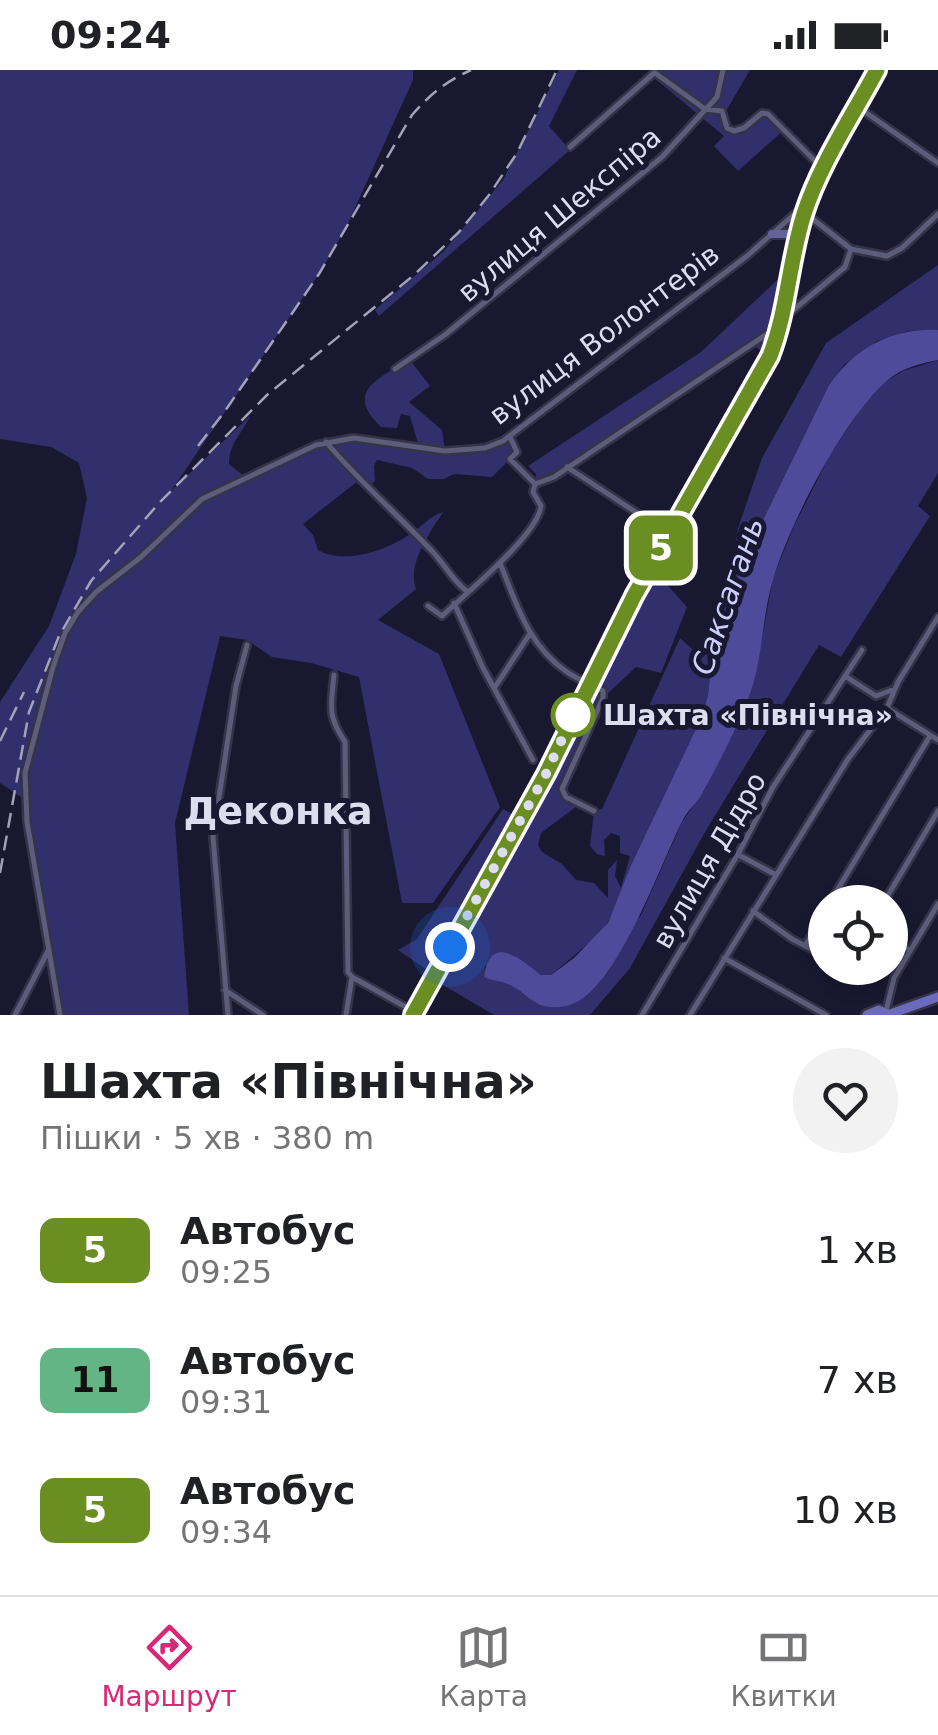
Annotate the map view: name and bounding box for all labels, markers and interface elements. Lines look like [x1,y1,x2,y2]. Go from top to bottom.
text: 09:24 [50,13,171,57]
street label: вулиця Шекспіра [451,120,667,309]
street label: вулиця Волонтерів [483,237,726,432]
water label: Саксагань [684,513,771,679]
line badge: 5 [628,516,694,580]
text: 5 [649,528,673,568]
marker: Шахта «Північна» [552,694,594,736]
place label: Шахта «Північна» [603,699,893,732]
street label: вулиця Дідро [646,766,773,954]
district label: Деконка [183,789,373,833]
map controls [808,885,908,985]
button: locate [808,885,908,985]
your location [425,922,475,972]
button: heart [793,1048,898,1153]
text: Шахта «Північна» [40,1053,537,1109]
text: Пішки · 5 хв · 380 m [40,1119,374,1157]
text: Автобус [180,1209,355,1253]
text: 1 хв [817,1228,898,1272]
text: 5 [83,1230,107,1270]
text: 09:25 [180,1253,272,1291]
text: Автобус [180,1339,355,1383]
text: 7 хв [817,1358,898,1402]
text: 11 [71,1360,119,1400]
text: 09:31 [180,1383,272,1421]
text: Автобус [180,1469,355,1513]
text: 10 хв [793,1488,898,1532]
text: 5 [83,1490,107,1530]
text: 09:34 [180,1513,272,1551]
tab: Маршрут [101,1620,237,1713]
tab: Карта [440,1620,528,1713]
tab: Квитки [731,1620,837,1713]

